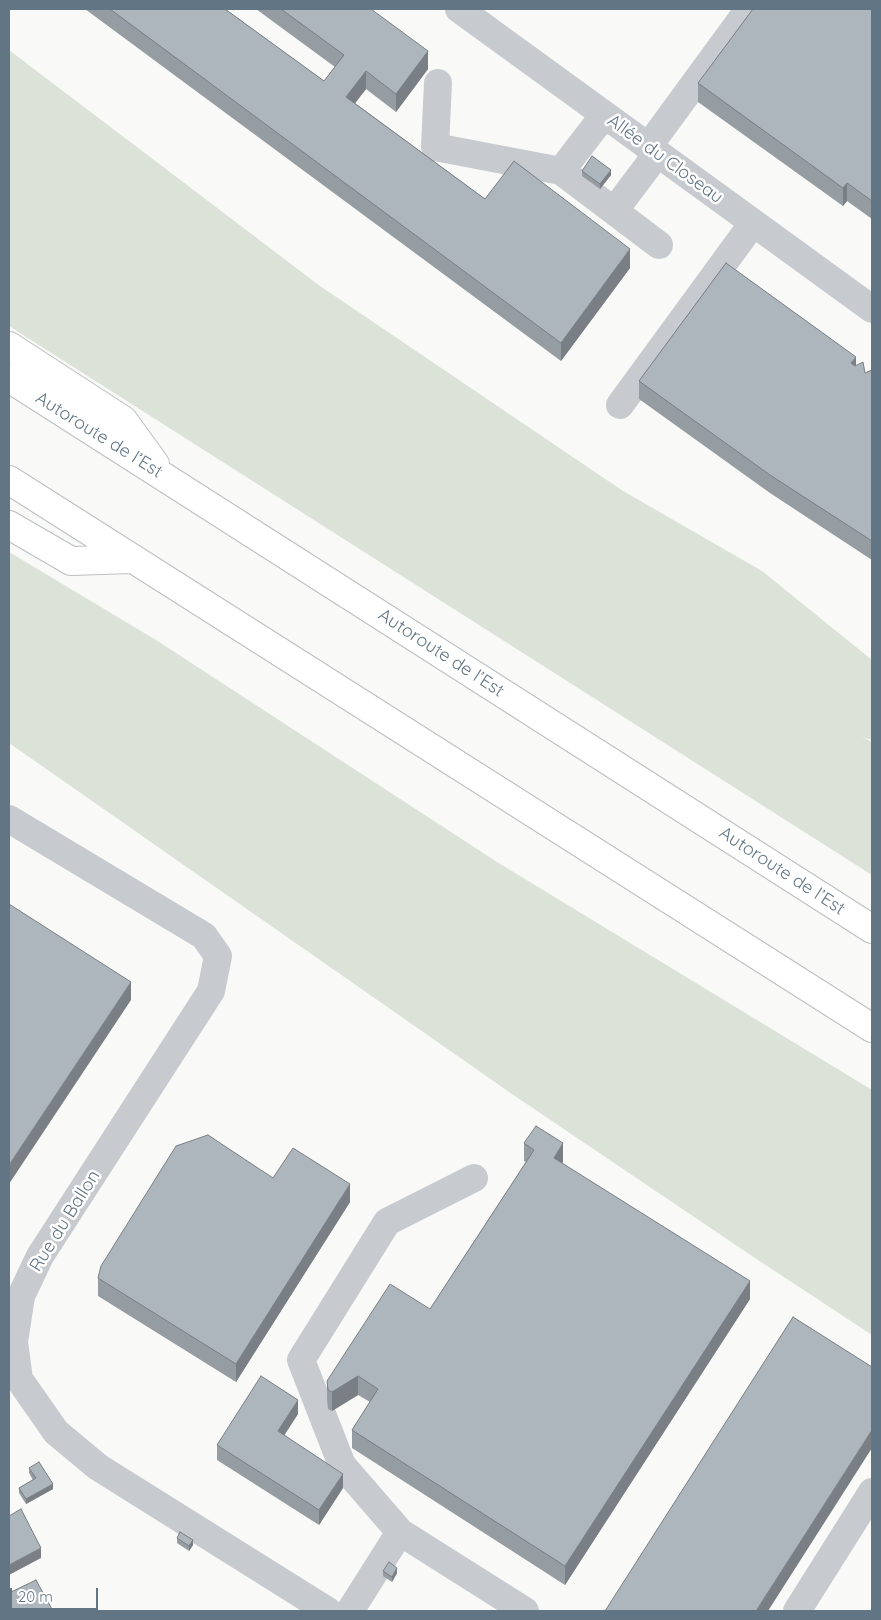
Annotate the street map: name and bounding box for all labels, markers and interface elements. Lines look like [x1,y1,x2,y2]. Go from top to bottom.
street label: Allée du Closeau [603,110,727,208]
street label: Autoroute de l’Est [31,387,167,483]
street label: Autoroute de l’Est [374,604,508,702]
street label: Autoroute de l’Est [715,822,849,920]
street label: Rue du Ballon [25,1166,105,1276]
scale bar [12,1578,100,1610]
text: 20 m [18,1587,53,1606]

